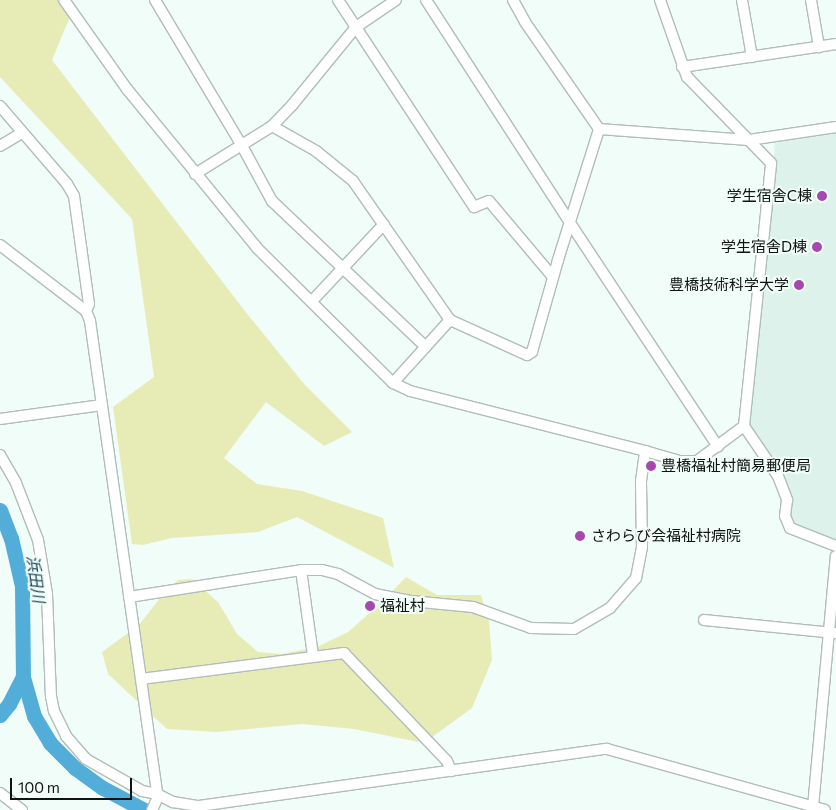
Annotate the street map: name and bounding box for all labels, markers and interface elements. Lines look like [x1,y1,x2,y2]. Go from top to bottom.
place label: 学生宿舎C棟 [727,187,812,205]
marker: 学生宿舎C棟 [816,190,828,202]
place label: 学生宿舎D棟 [721,238,807,256]
marker: 学生宿舎D棟 [811,241,823,253]
place label: 豊橋技術科学大学 [669,276,789,294]
marker: 豊橋技術科学大学 [793,279,805,291]
place label: 豊橋福祉村簡易郵便局 [661,457,811,475]
marker: 豊橋福祉村簡易郵便局 [645,460,657,472]
place label: さわらび会福祉村病院 [591,527,741,545]
marker: さわらび会福祉村病院 [573,529,587,543]
water label: 浜田川 [23,554,49,604]
place label: 福祉村 [380,597,425,615]
marker: 福祉村 [364,600,376,612]
scale bar [12,768,135,800]
text: 100 m [18,778,60,796]

